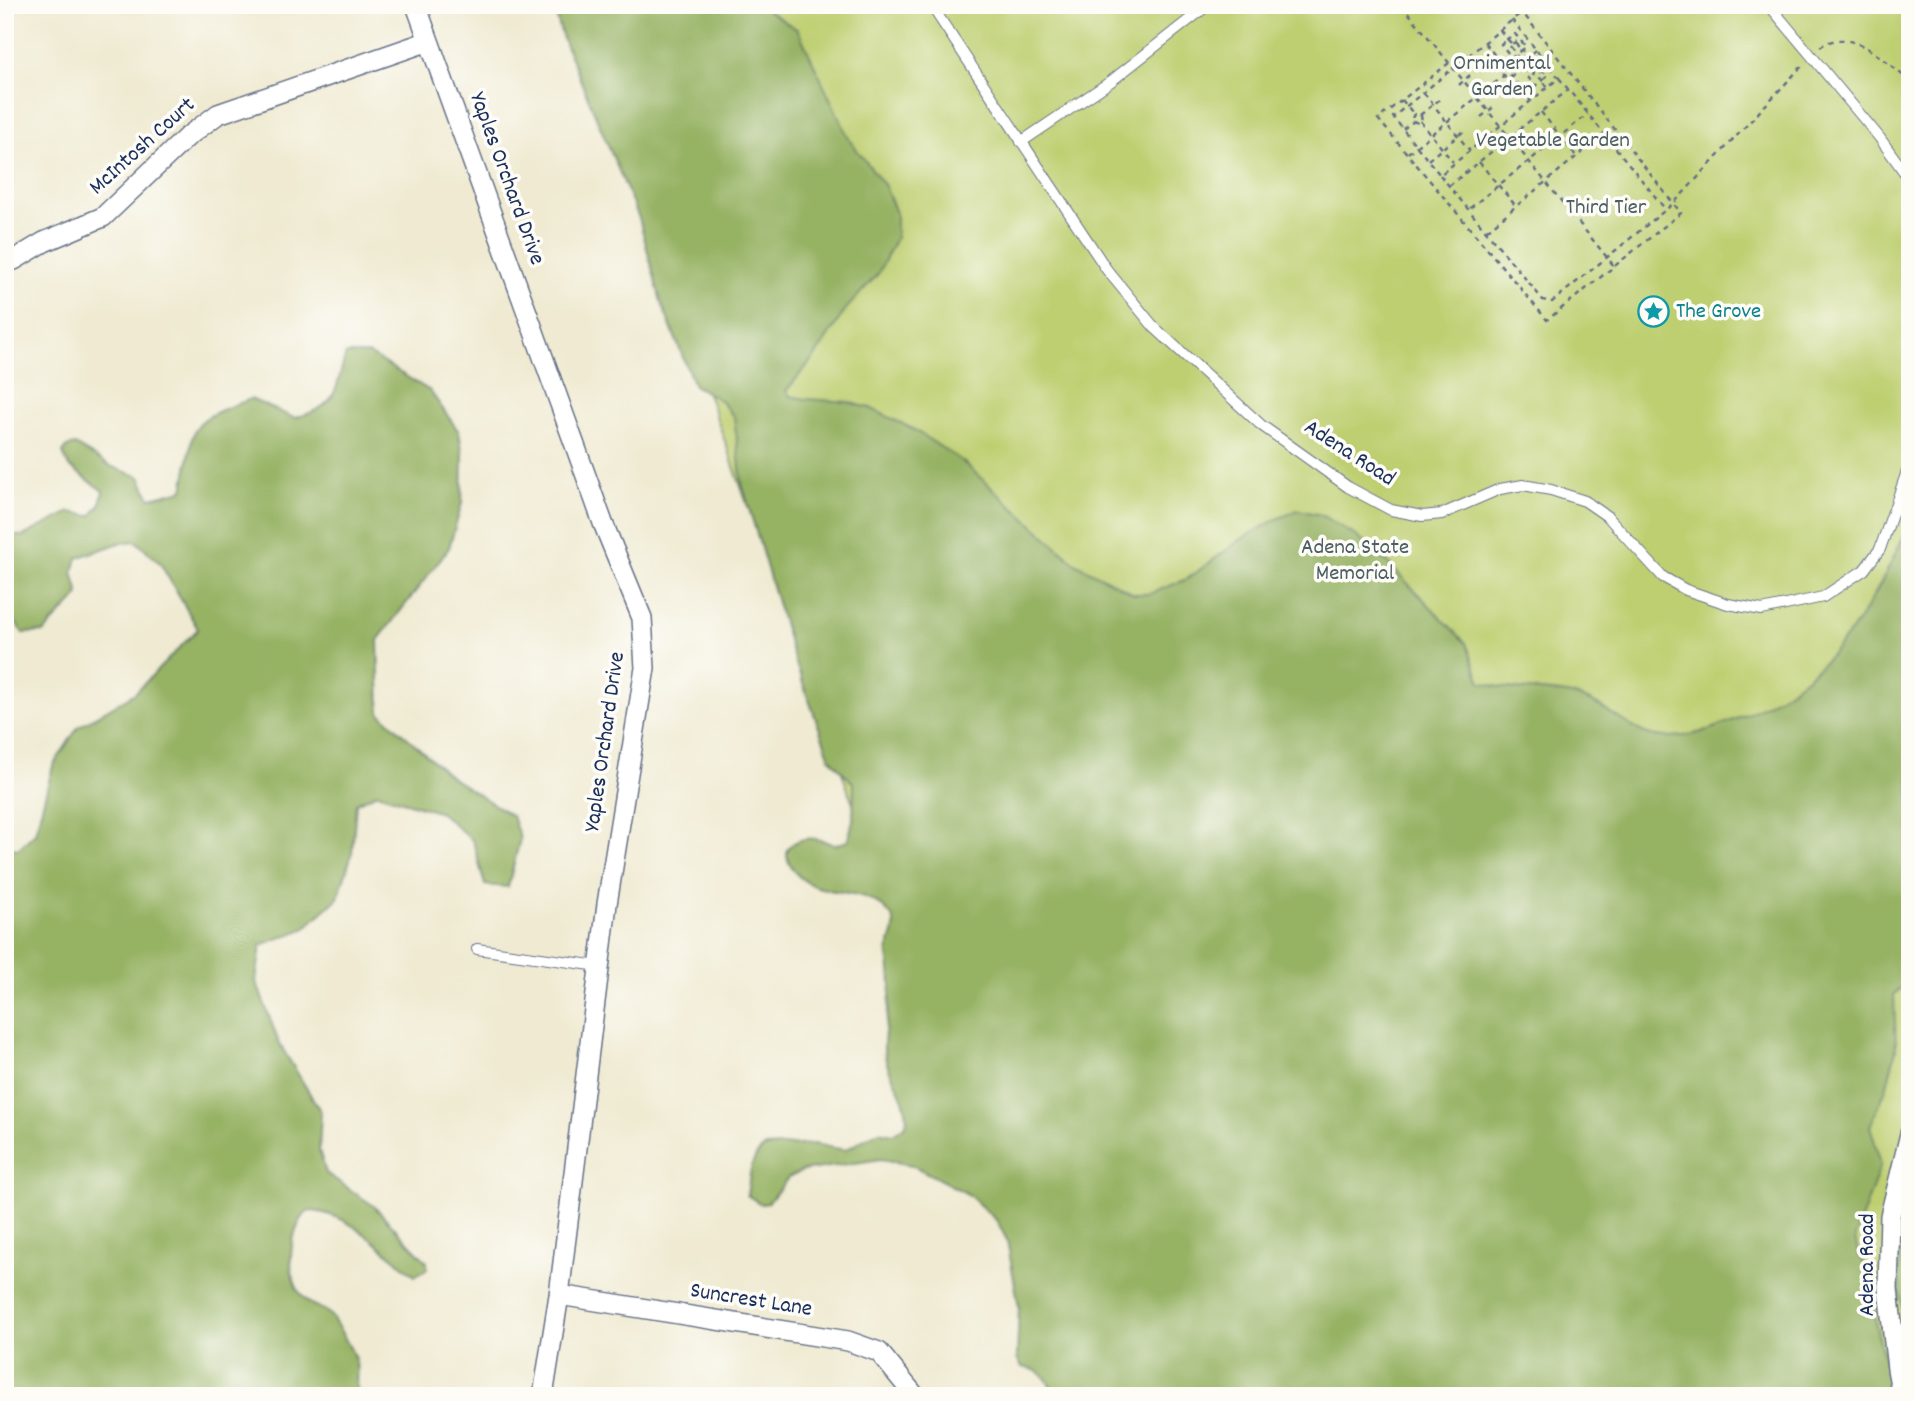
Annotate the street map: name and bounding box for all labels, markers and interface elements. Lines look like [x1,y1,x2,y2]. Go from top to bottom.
park label: Ornimental Garden [1453,48,1551,107]
street label: Yaples Orchard Drive [459,88,553,270]
street label: McIntosh Court [82,90,204,204]
park label: Vegetable Garden [1476,125,1630,158]
park label: Third Tier [1566,192,1647,225]
place icon: The Grove [1636,295,1670,329]
place label: The Grove [1676,296,1761,329]
street label: Adena Road [1297,412,1401,496]
park label: Adena State Memorial [1301,532,1409,591]
street label: Yaples Orchard Drive [577,650,635,834]
street label: Adena Road [1852,1213,1885,1317]
street label: Suncrest Lane [688,1275,814,1327]

